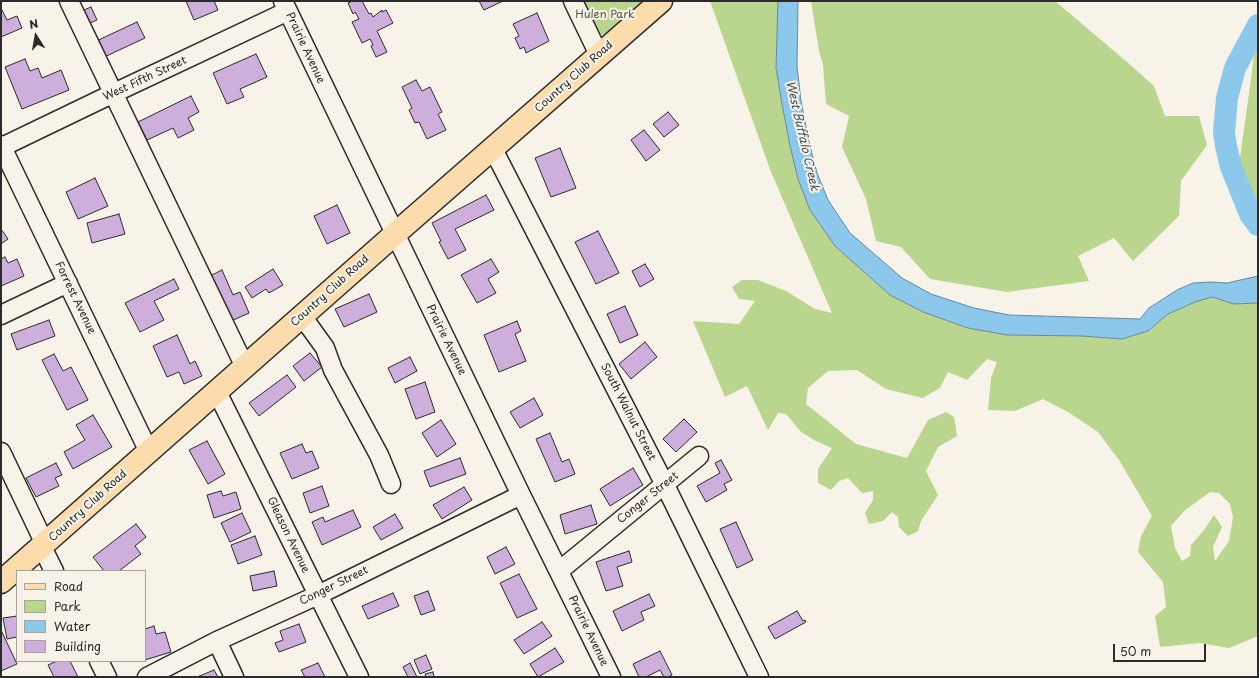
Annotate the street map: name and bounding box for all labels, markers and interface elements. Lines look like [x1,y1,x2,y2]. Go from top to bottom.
park label: Hulen Park [575,8,635,22]
street label: Prairie Avenue [283,10,327,86]
text: N [28,15,40,33]
north arrow [16,16,56,56]
street label: Country Club Road [532,38,616,116]
street label: West Fifth Street [101,54,189,104]
water label: West Buffalo Creek [782,79,822,193]
street label: Country Club Road [288,252,372,330]
street label: Forrest Avenue [52,260,98,336]
street label: Prairie Avenue [423,303,469,377]
street label: South Walnut Street [598,361,658,463]
street label: Country Club Road [46,467,130,545]
street label: Conger Street [615,469,681,527]
street label: Gleason Avenue [264,495,312,575]
street label: Conger Street [298,564,370,608]
legend [16,570,146,662]
text: Road [54,577,83,595]
street label: Prairie Avenue [565,594,611,668]
text: Park [54,597,81,615]
text: Water [54,617,90,635]
scale bar [1115,636,1208,662]
text: Building [54,637,101,655]
text: 50 m [1120,642,1151,660]

